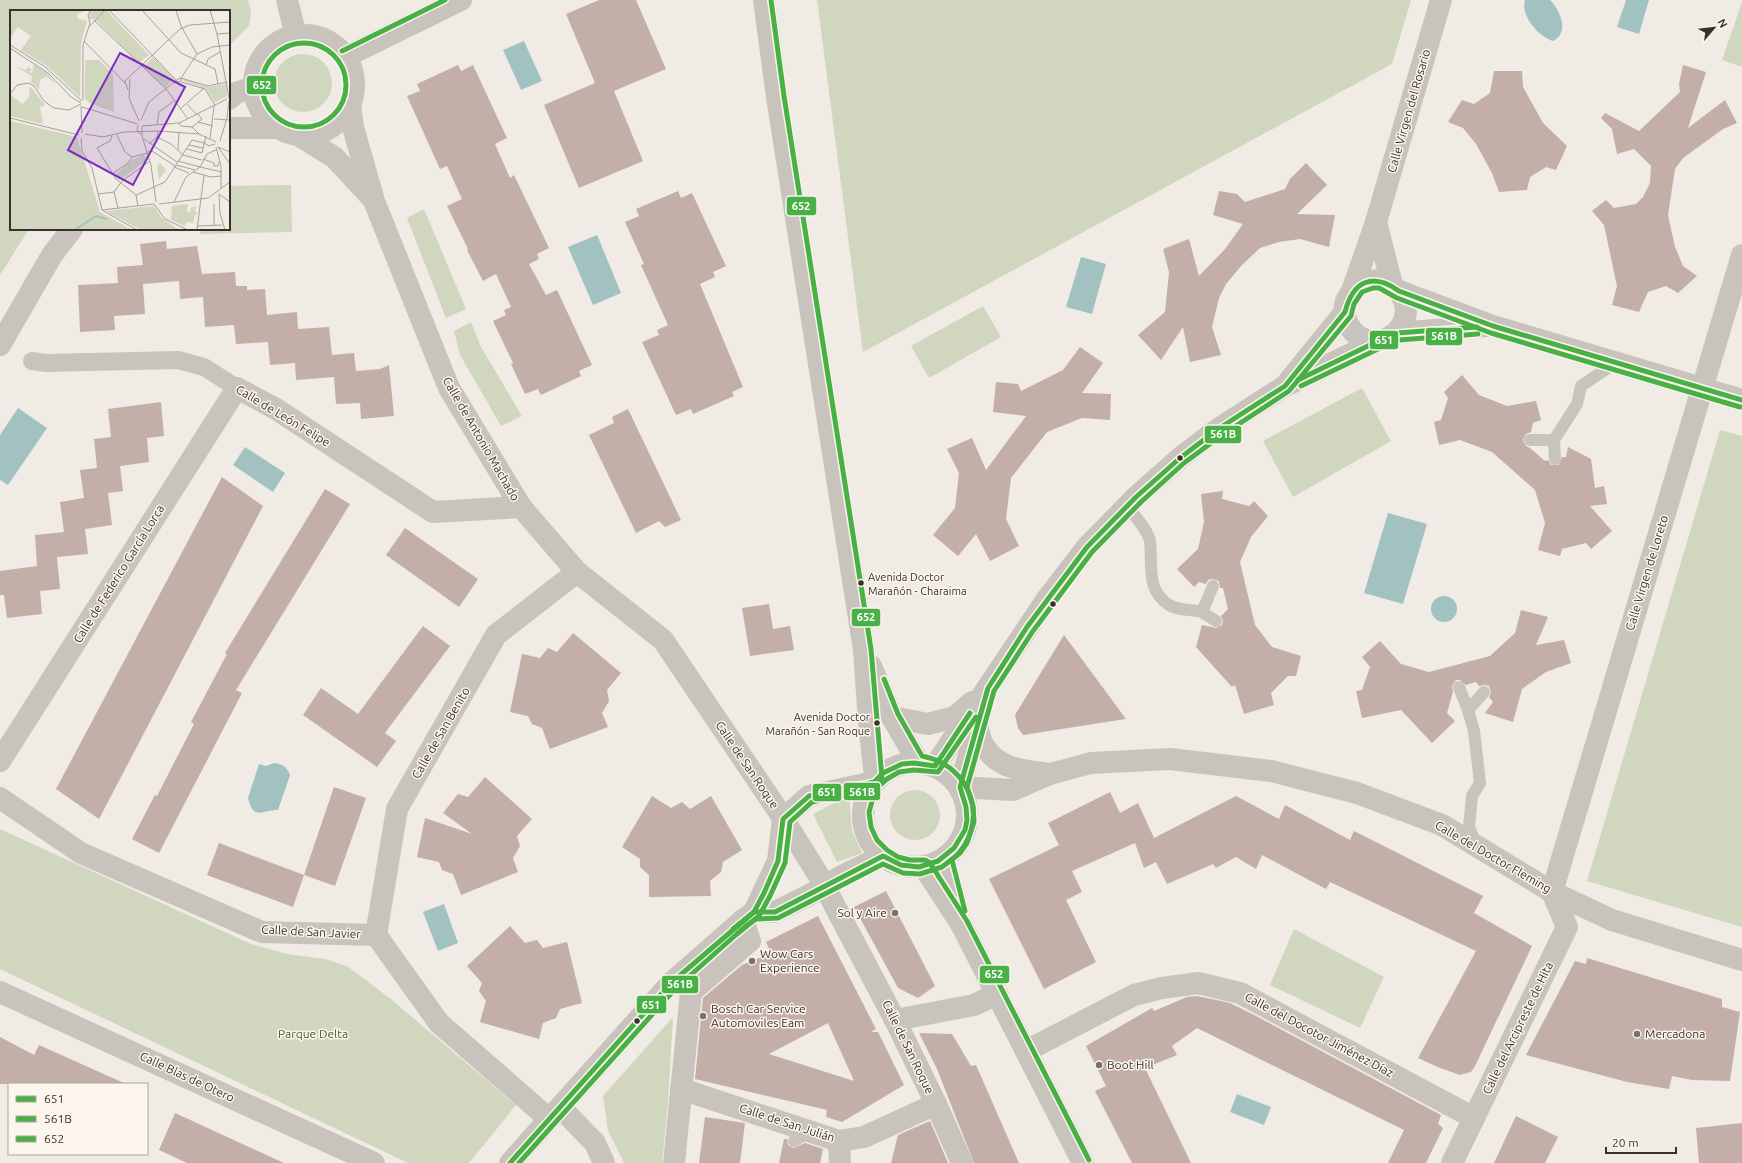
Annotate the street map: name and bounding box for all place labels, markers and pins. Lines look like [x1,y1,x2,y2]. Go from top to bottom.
unlabelled marker [1175,453,1185,463]
place label: Avenida Doctor Marañón - Charaima [868,571,967,597]
marker: Avenida Doctor Marañón - Charaima [856,578,866,588]
unlabelled marker [1048,599,1058,609]
place label: Avenida Doctor Marañón - San Roque [765,711,871,737]
marker: Avenida Doctor Marañón - San Roque [872,718,882,728]
place label: Sol y Aire [837,906,887,919]
marker: Sol y Aire [890,908,900,918]
place label: Wow Cars Experience [760,947,820,974]
marker: Wow Cars Experience [747,956,757,966]
place label: Bosch Car Service Automoviles Eam [711,1002,806,1029]
marker: Bosch Car Service Automoviles Eam [698,1011,708,1021]
unlabelled marker [632,1016,642,1026]
place label: Mercadona [1645,1027,1705,1040]
marker: Mercadona [1632,1029,1642,1039]
place label: Boot Hill [1107,1058,1154,1071]
marker: Boot Hill [1094,1060,1104,1070]

